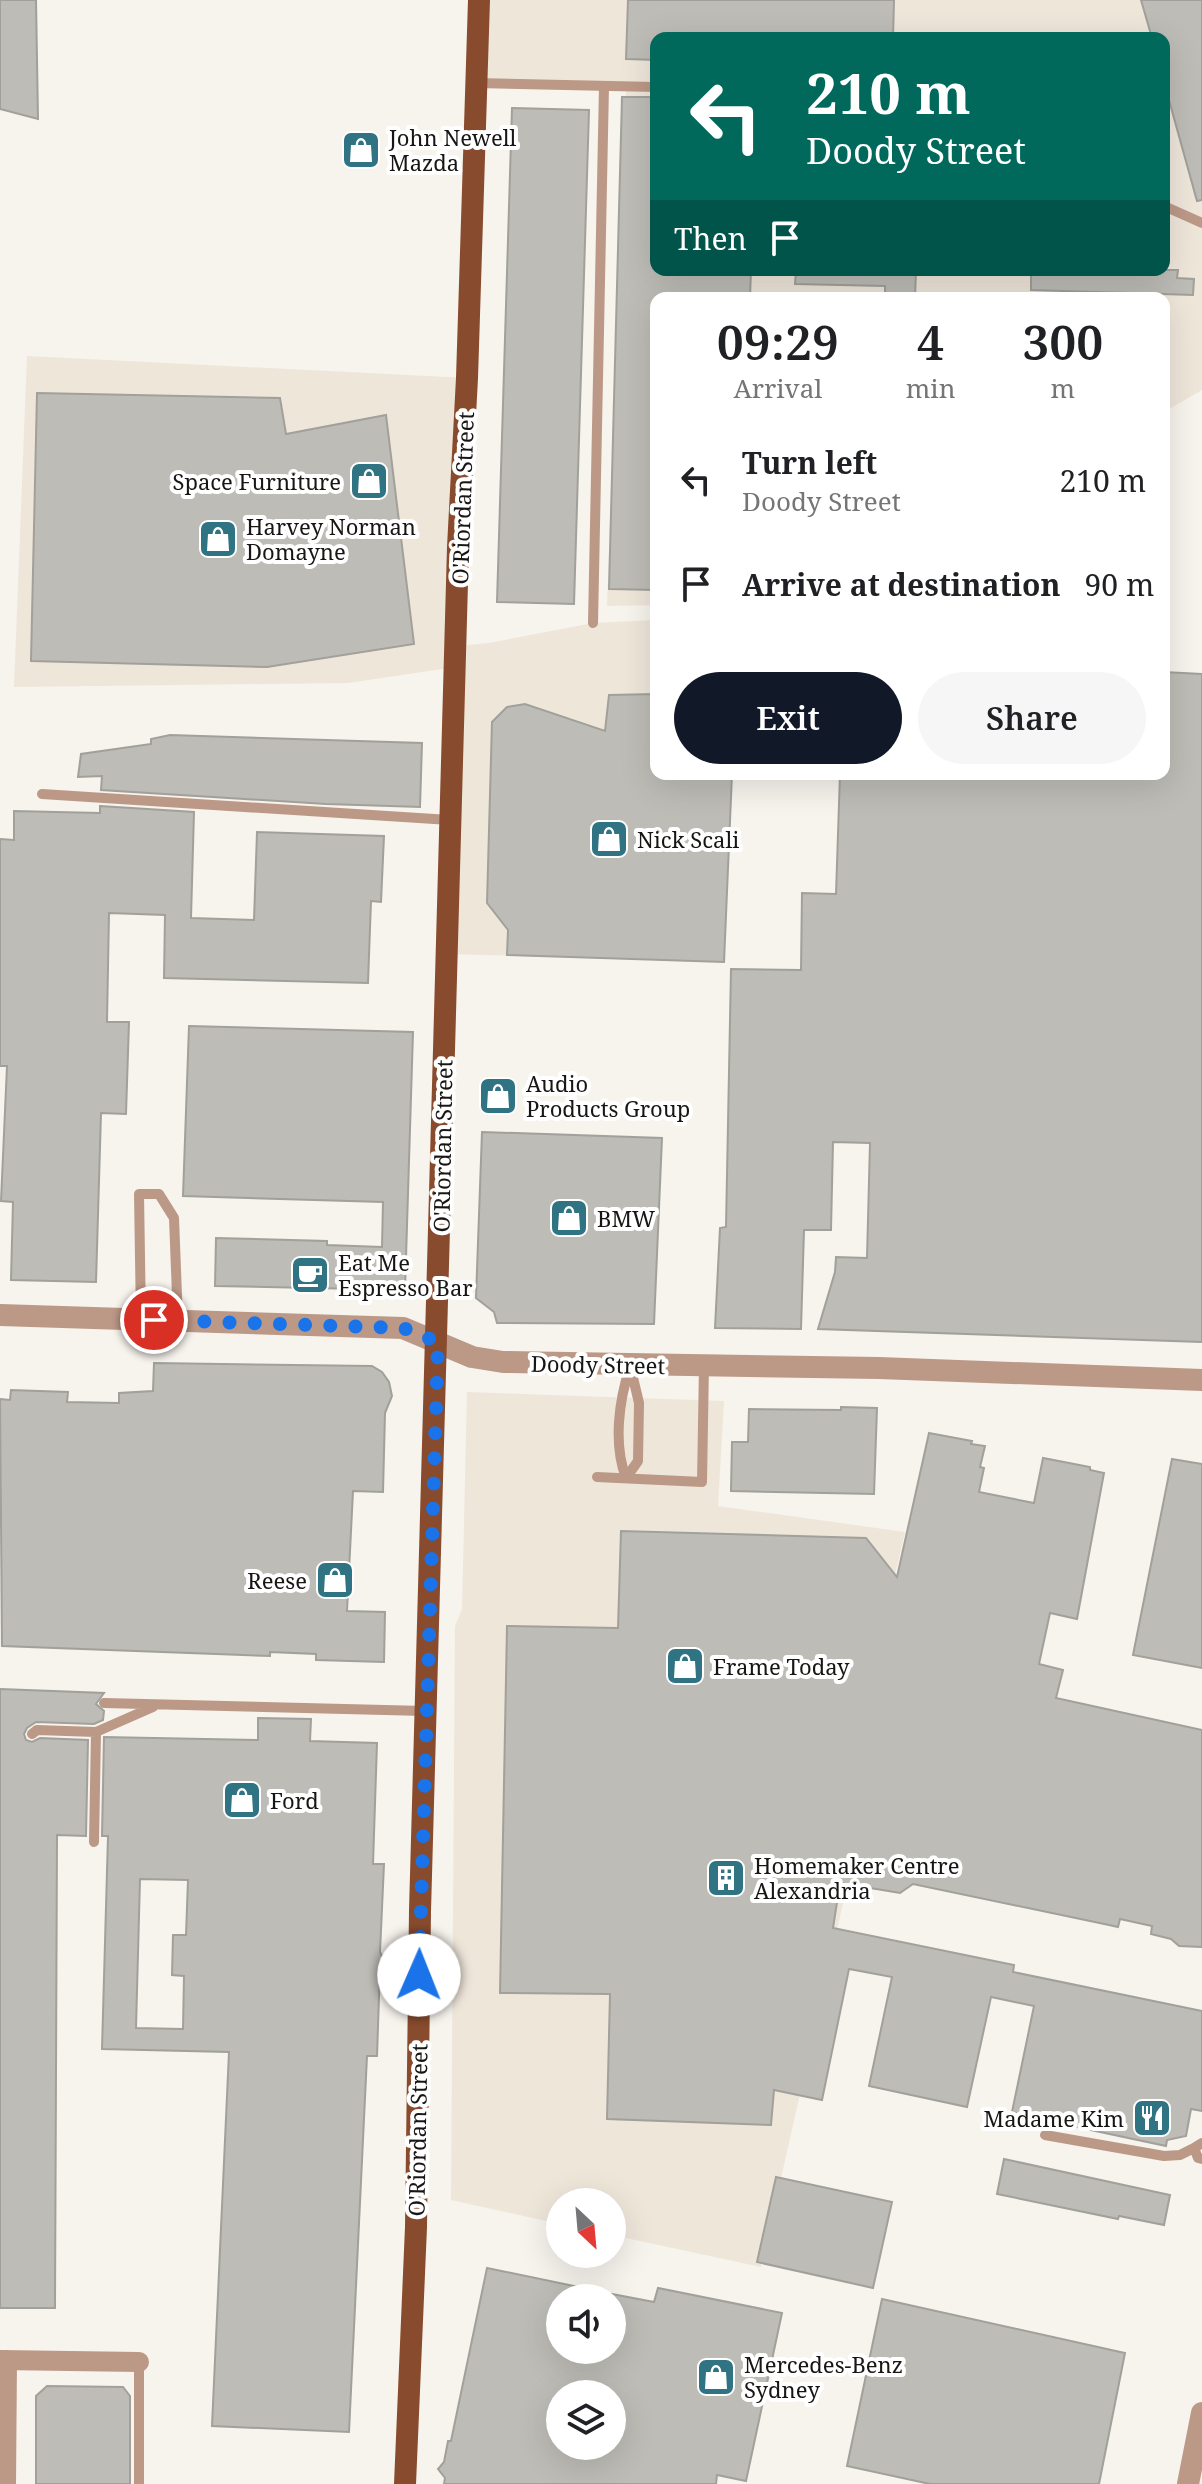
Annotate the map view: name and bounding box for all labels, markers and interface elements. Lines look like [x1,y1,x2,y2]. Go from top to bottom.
text: 210 m [806,54,971,130]
icon: left [674,64,778,168]
place label: John Newell Mazda [388,122,517,177]
text: Doody Street [806,126,1026,175]
shop icon: John Newell Mazda [340,129,382,171]
icon: arrive [763,216,807,260]
text: Then [674,218,747,259]
text: 09:29 [717,309,839,374]
text: 4 [917,309,944,374]
text: 300 [1022,309,1103,374]
text: Arrival [733,370,822,406]
text: min [906,370,955,406]
text: m [1050,370,1075,406]
street label: O'Riordan Street [444,411,480,585]
text: Turn left [742,442,877,483]
icon: left [674,458,718,502]
shop icon: Space Furniture [348,460,390,502]
text: 210 m [1060,460,1146,501]
place label: Space Furniture [172,466,341,496]
text: Doody Street [742,483,901,519]
place label: Harvey Norman Domayne [246,511,416,566]
shop icon: Harvey Norman Domayne [197,518,239,560]
icon: arrive [674,562,718,606]
text: Arrive at destination [742,564,1061,605]
text: 90 m [1085,564,1154,605]
button: Exit [674,672,902,764]
button: Share [918,672,1146,764]
shop icon: Nick Scali [588,818,630,860]
place label: Nick Scali [637,824,739,854]
street label: O'Riordan Street [425,1059,459,1233]
place label: Audio Products Group [526,1068,690,1123]
shop icon: Audio Products Group [477,1075,519,1117]
shop icon: BMW [548,1197,590,1239]
place label: BMW [597,1203,655,1233]
place label: Eat Me Espresso Bar [338,1247,473,1302]
cafe icon: Eat Me Espresso Bar [289,1254,331,1296]
pin [120,1286,188,1354]
icon: arrive [132,1298,176,1342]
street label: Doody Street [531,1348,666,1380]
shop icon: Reese [314,1559,356,1601]
place label: Reese [247,1565,307,1595]
shop icon: Frame Today [664,1645,706,1687]
place label: Frame Today [713,1651,850,1681]
shop icon: Ford [221,1779,263,1821]
place label: Ford [270,1785,319,1815]
place label: Homemaker Centre Alexandria [754,1850,960,1905]
building icon: Homemaker Centre Alexandria [705,1857,747,1899]
position arrow [377,1933,461,2017]
street label: O'Riordan Street [400,2043,434,2217]
restaurant icon: Madame Kim [1131,2097,1173,2139]
place label: Madame Kim [984,2103,1124,2133]
north arrow [546,2188,626,2268]
map controls [546,2188,626,2460]
button: sound [546,2284,626,2364]
place label: Mercedes-Benz Sydney [744,2349,903,2404]
shop icon: Mercedes-Benz Sydney [695,2356,737,2398]
button: layers [546,2380,626,2460]

